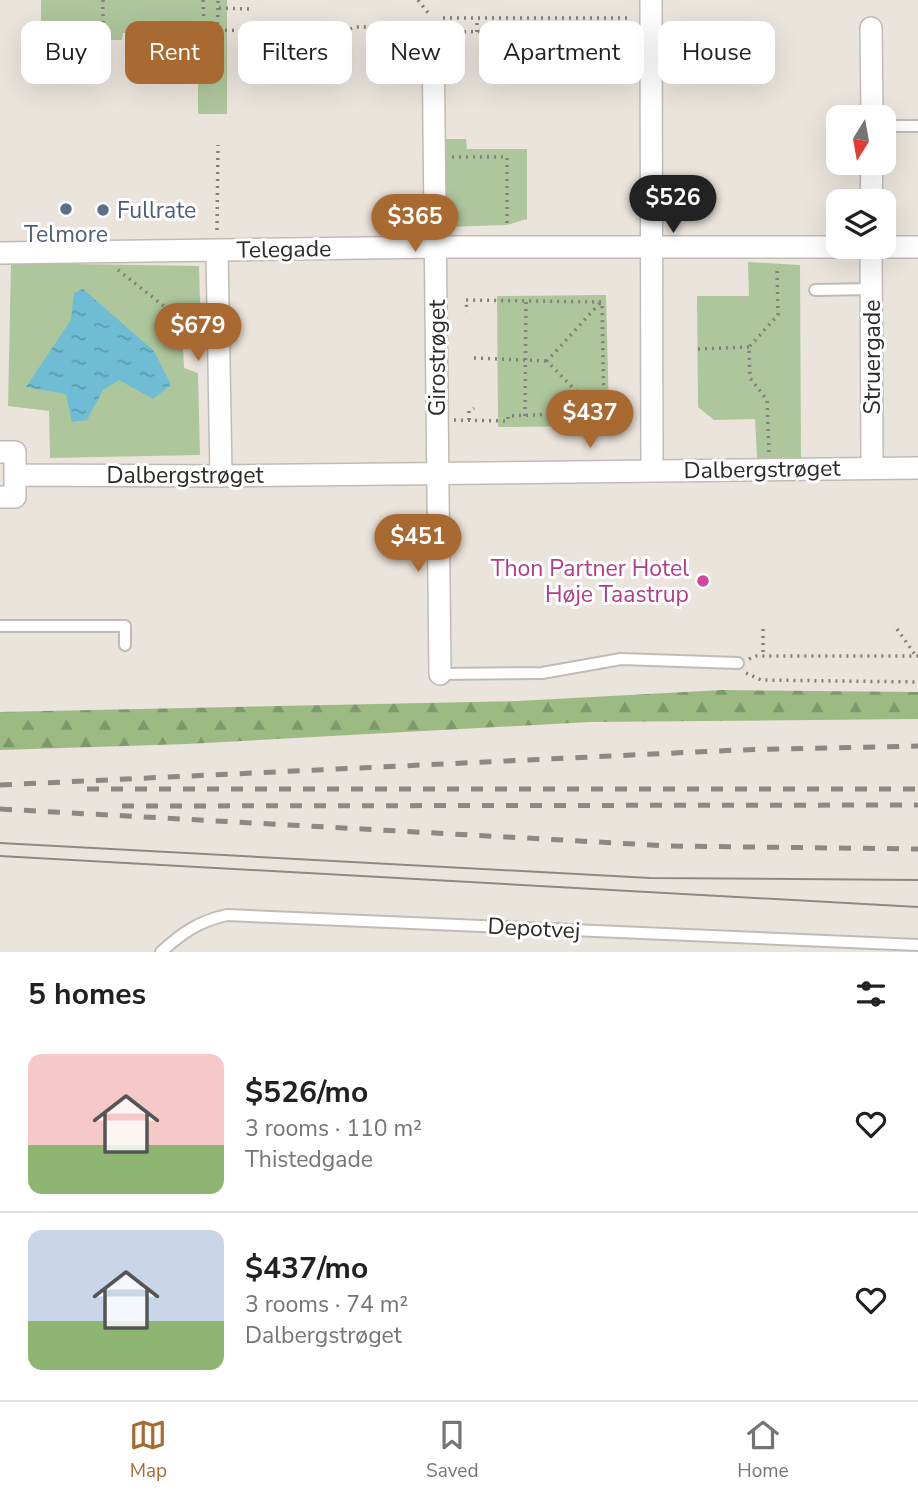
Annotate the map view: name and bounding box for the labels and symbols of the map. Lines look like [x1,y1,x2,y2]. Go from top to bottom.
north arrow [826,105,896,175]
pin: $526 [632,176,714,235]
pin: $365 [374,194,456,254]
place label: Fullrate [117,195,196,226]
marker: Telmore [58,201,74,217]
marker: Fullrate [95,202,111,218]
place label: Telmore [24,219,108,250]
street label: Telegade [236,233,332,266]
street label: Girostrøget [422,299,453,416]
street label: Struergade [857,300,888,414]
pin: $679 [157,304,239,363]
pin: $437 [549,391,631,450]
street label: Dalbergstrøget [683,453,842,486]
street label: Dalbergstrøget [107,460,264,491]
pin: $451 [377,514,459,574]
place label: Thon Partner Hotel Høje Taastrup [491,553,689,610]
marker: Thon Partner Hotel Høje Taastrup [695,573,711,589]
street label: Depotvej [487,911,581,946]

